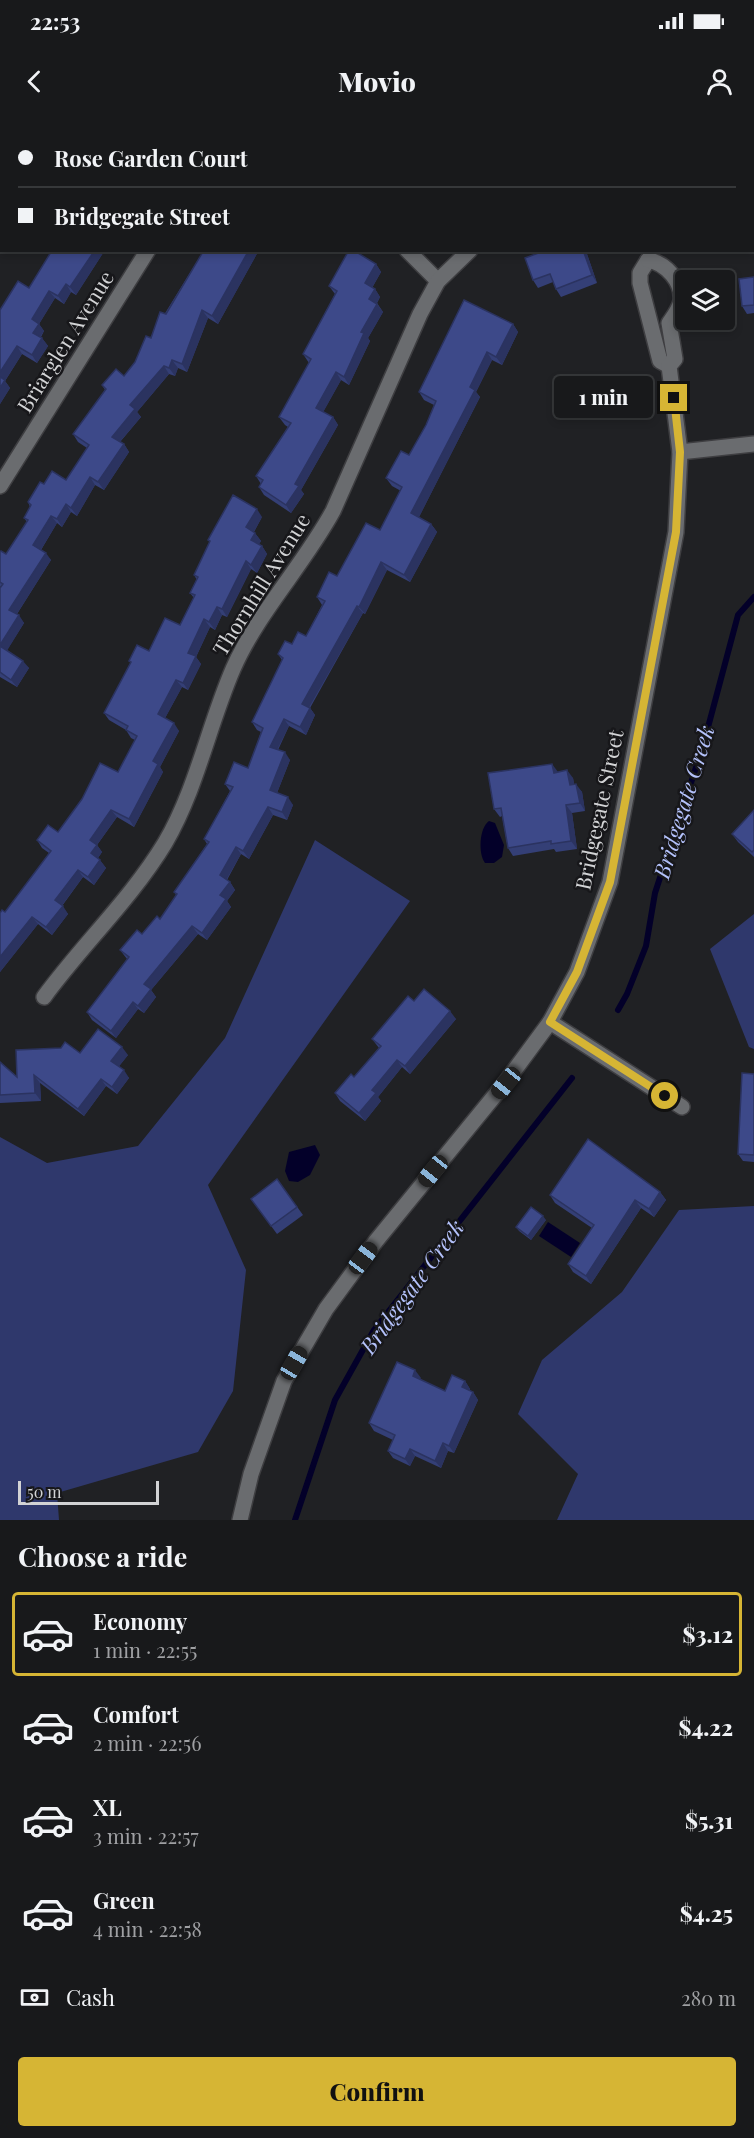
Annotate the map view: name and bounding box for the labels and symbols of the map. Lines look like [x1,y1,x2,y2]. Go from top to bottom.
street label: Briarglen Avenue [9,265,119,417]
callout: 1 min [554,377,653,419]
route end [660,384,687,411]
street label: Thornhill Avenue [205,507,315,660]
water label: Bridgegate Creek [645,721,721,883]
street label: Bridgegate Street [567,726,629,892]
car [488,1063,524,1103]
route start [651,1082,678,1109]
car [415,1151,451,1191]
water label: Bridgegate Creek [352,1213,470,1360]
car [345,1238,381,1278]
car [277,1343,311,1383]
scale bar [18,1478,159,1506]

